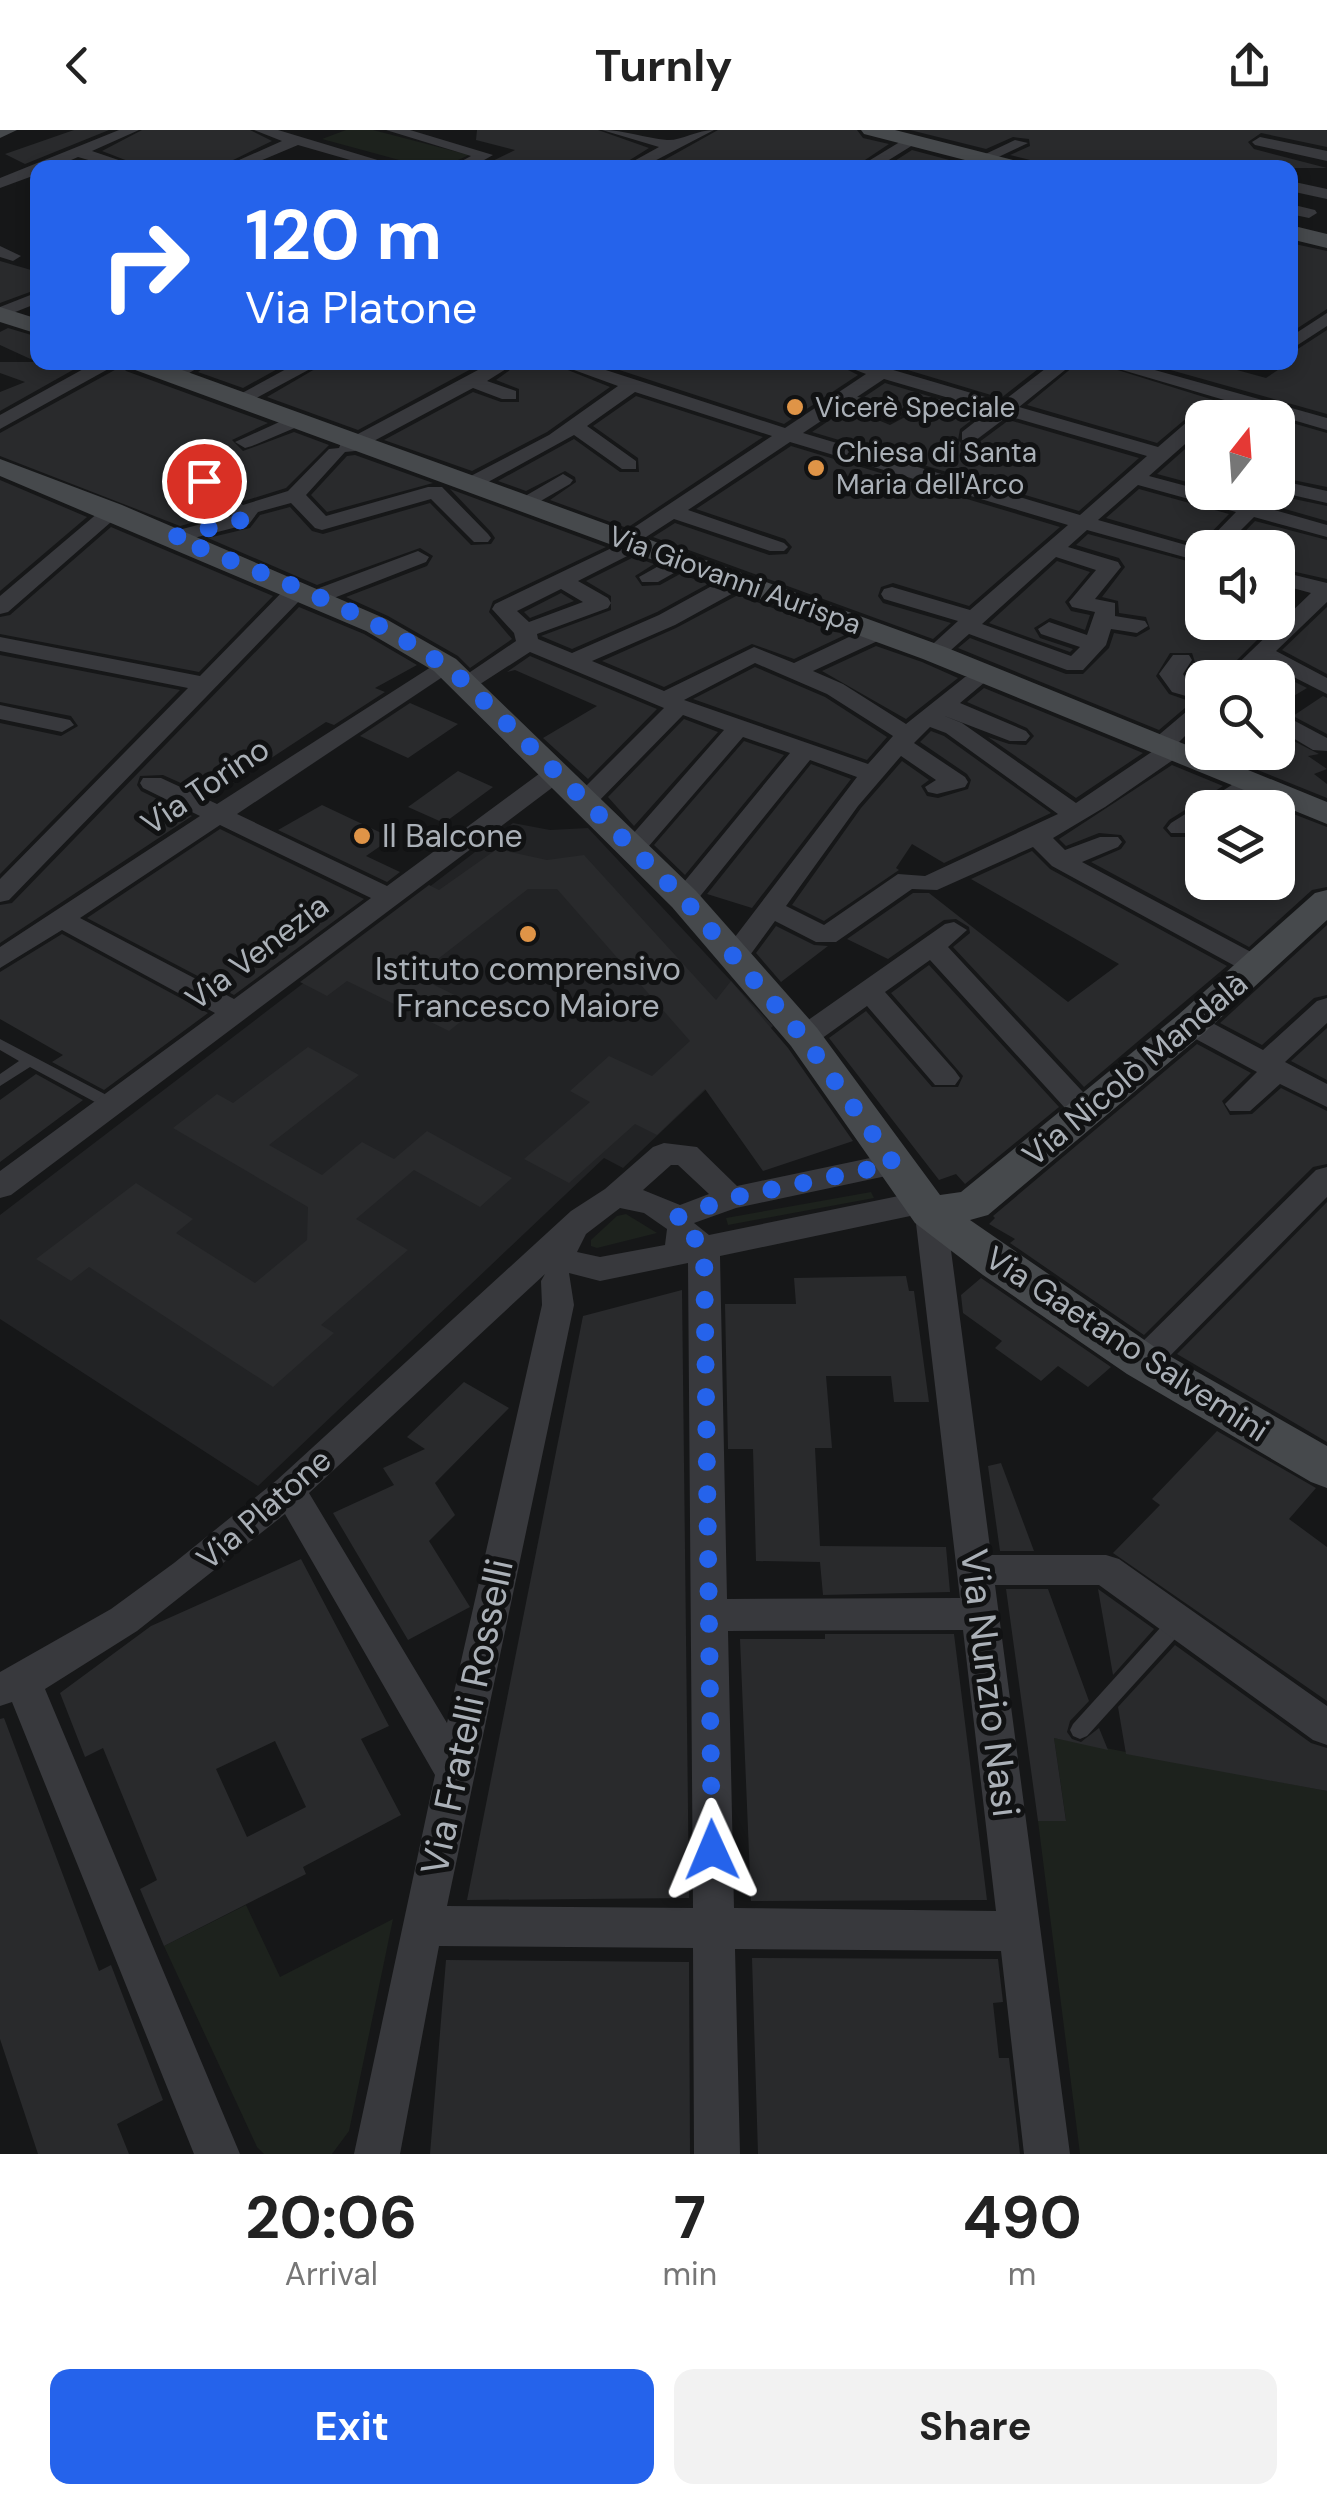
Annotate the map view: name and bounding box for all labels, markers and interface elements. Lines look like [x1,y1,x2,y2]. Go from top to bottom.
text: Turnly [595,36,732,95]
icon: back [50,38,105,93]
icon: share [1222,38,1277,93]
text: 120 m [245,190,442,281]
icon: right [80,200,210,330]
text: Via Platone [245,278,477,337]
place label: Vicerè Speciale [815,389,1015,426]
marker: Vicerè Speciale [784,396,806,418]
north arrow [1185,400,1295,510]
map controls [1185,400,1295,900]
place label: Chiesa di Santa Maria dell'Arco [836,434,1037,503]
pin [162,439,247,524]
icon: arrive [177,454,232,509]
marker: Chiesa di Santa Maria dell'Arco [805,457,827,479]
street label: Via Giovanni Aurispa [604,517,866,643]
button: sound [1185,530,1295,640]
button: search [1185,660,1295,770]
street label: Via Torino [133,728,277,844]
button: layers [1185,790,1295,900]
place label: Il Balcone [382,815,523,857]
marker: Il Balcone [351,825,373,847]
street label: Via Venezia [177,884,337,1020]
marker: Istituto comprensivo Francesco Maiore [517,923,539,945]
place label: Istituto comprensivo Francesco Maiore [375,948,681,1027]
street label: Via Nicolò Mandalà [1014,962,1256,1176]
street label: Via Gaetano Salvemini [977,1237,1277,1451]
street label: Via Platone [188,1439,340,1579]
street label: Via Nunzio Nasi [949,1546,1031,1820]
street label: Via Fratelli Rosselli [409,1554,525,1880]
position arrow [660,1798,764,1902]
text: 20:06 [245,2178,417,2257]
text: 7 [674,2178,706,2257]
text: 490 [962,2178,1082,2257]
text: Arrival [285,2253,378,2295]
text: min [663,2253,717,2295]
text: m [1008,2253,1036,2295]
button: Exit [50,2369,654,2484]
button: Share [674,2369,1277,2484]

